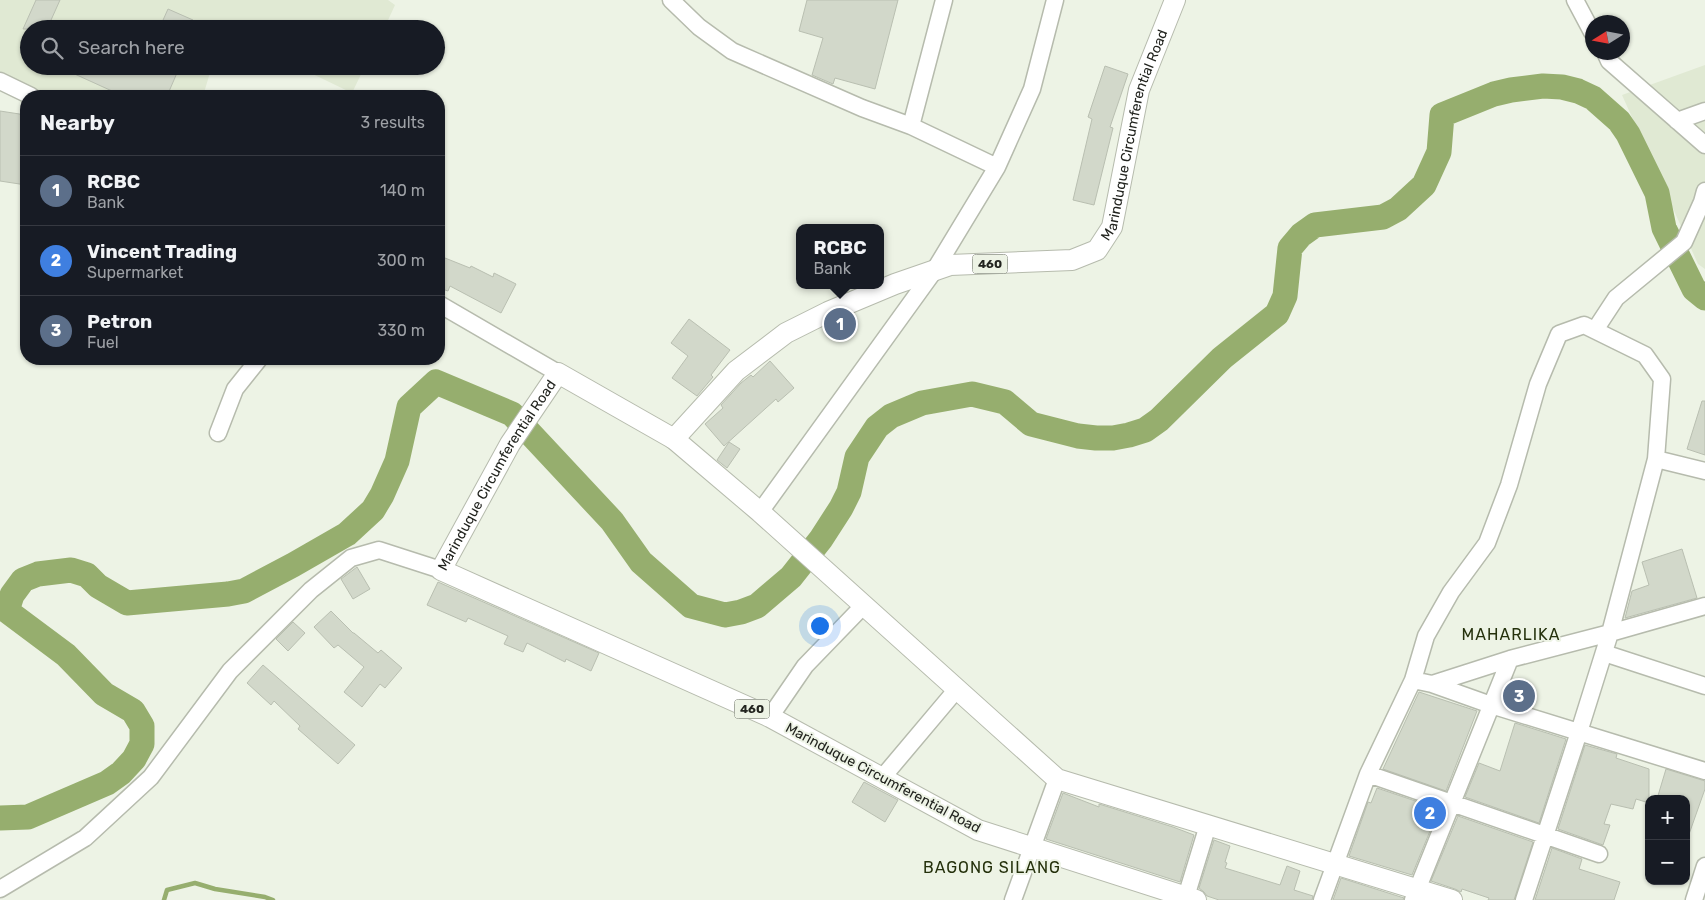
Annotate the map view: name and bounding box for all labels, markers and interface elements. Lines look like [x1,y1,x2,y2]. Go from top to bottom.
north arrow [1585,15,1630,60]
search box [20,20,445,75]
street label: Marinduque Circumferential Road [1097,27,1171,244]
icon: search [38,34,66,62]
text: Search here [78,36,185,59]
text: Nearby [40,110,115,135]
text: 3 results [360,113,425,132]
text: RCBC [87,170,140,193]
text: 1 [52,181,60,200]
text: 140 m [380,181,425,200]
text: Bank [87,193,124,212]
popup [796,224,884,289]
text: RCBC [813,236,867,259]
text: Vincent Trading [87,240,237,263]
text: 2 [51,251,61,270]
text: 300 m [377,251,425,270]
road number: 460 [972,254,1008,274]
text: Bank [813,259,851,278]
text: Supermarket [87,263,183,282]
pin: 1 [824,305,856,343]
text: Petron [87,310,152,333]
text: 3 [51,321,61,340]
text: 330 m [377,321,425,340]
text: Fuel [87,333,119,352]
street label: Marinduque Circumferential Road [434,377,559,573]
your location [807,613,833,639]
district label: MAHARLIKA [1462,625,1560,644]
pin: 3 [1503,677,1535,715]
road number: 460 [734,700,770,719]
street label: Marinduque Circumferential Road [783,719,983,837]
pin: 2 [1414,794,1446,832]
map controls [1645,795,1690,885]
button: + [1645,795,1690,840]
button: − [1645,840,1690,885]
district label: BAGONG SILANG [923,858,1061,877]

